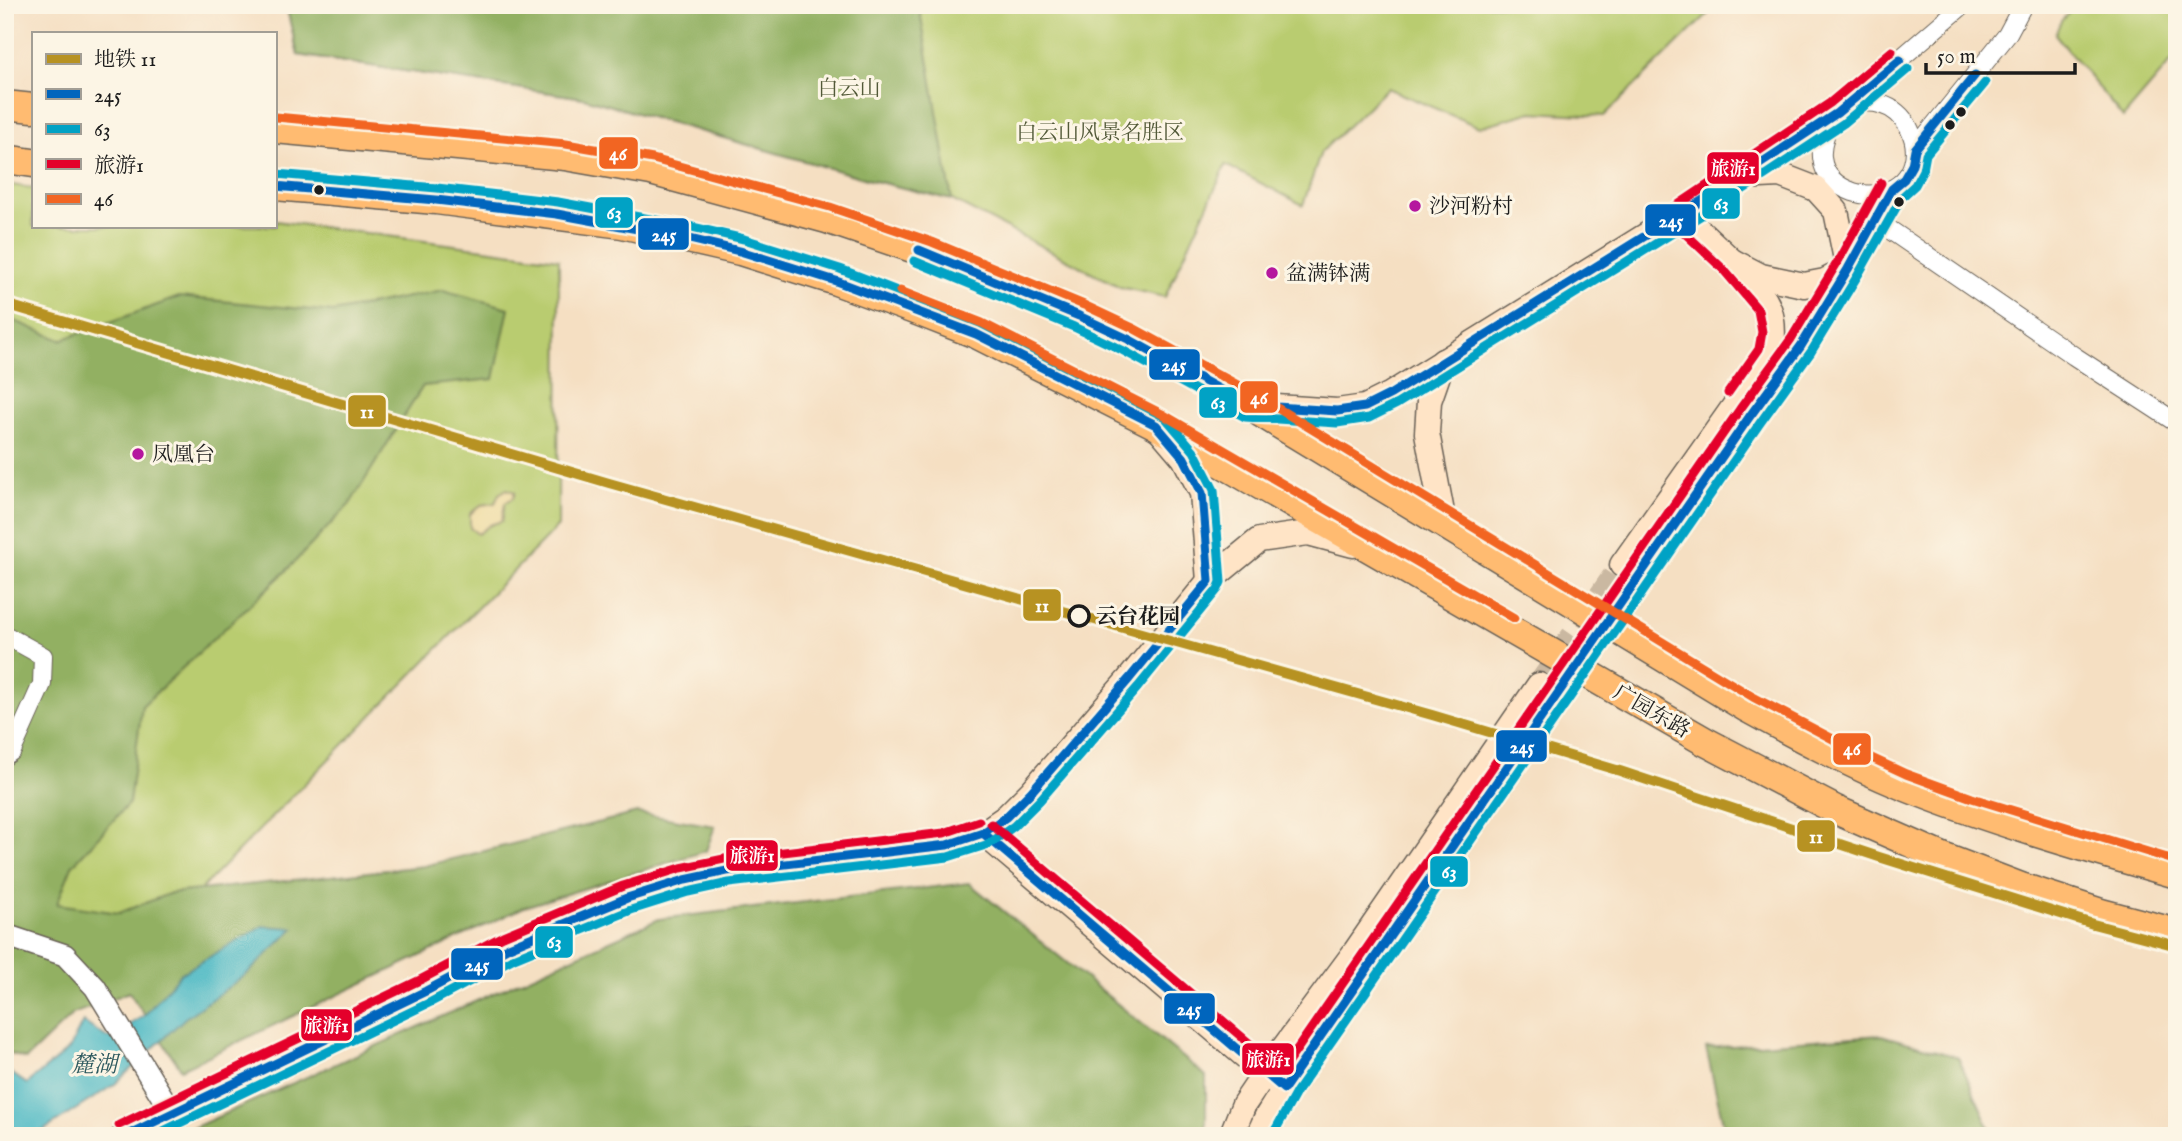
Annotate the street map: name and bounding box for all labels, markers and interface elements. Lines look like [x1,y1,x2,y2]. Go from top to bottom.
legend [32,32,276,228]
scale bar [1926,32,2075,76]
text: 50 m [1937,44,1976,71]
text: 地铁 11 [94,47,156,74]
park label: 白云山 [818,76,881,103]
text: 245 [94,83,122,110]
unlabelled marker [1954,105,1968,119]
text: 63 [94,117,111,144]
unlabelled marker [1943,118,1957,132]
park label: 白云山风景名胜区 [1016,120,1184,147]
line badge: 46 [598,136,639,170]
text: 46 [609,143,628,167]
line badge: 旅游1 [1706,151,1760,185]
text: 旅游1 [94,153,144,180]
text: 旅游1 [1710,158,1756,182]
unlabelled marker [312,183,326,197]
text: 46 [94,187,114,214]
line badge: 63 [1701,187,1741,220]
text: 63 [1713,193,1729,217]
place label: 沙河粉村 [1429,194,1513,221]
unlabelled marker [1892,195,1906,209]
line badge: 63 [594,196,634,229]
marker: 沙河粉村 [1407,198,1423,214]
text: 63 [606,202,622,226]
line badge: 245 [1644,203,1697,237]
text: 245 [1658,210,1684,234]
line badge: 245 [637,217,690,251]
text: 245 [651,224,677,248]
place label: 盆满钵满 [1286,261,1370,288]
marker: 盆满钵满 [1264,265,1280,281]
line badge: 245 [1148,348,1201,381]
text: 245 [1161,354,1187,378]
line badge: 46 [1239,380,1279,414]
line badge: 63 [1198,386,1238,419]
text: 46 [1250,387,1269,411]
text: 63 [1210,392,1226,416]
line badge: 11 [347,394,387,428]
text: 11 [360,401,374,425]
place label: 凤凰台 [152,442,215,469]
marker: 凤凰台 [130,446,146,462]
line badge: 11 [1022,588,1062,622]
text: 11 [1035,595,1049,619]
place label: 云台花园 [1096,604,1180,631]
marker: 云台花园 [1068,605,1090,627]
street label: 广园东路 [1608,680,1694,745]
line badge: 245 [1495,729,1548,763]
line badge: 46 [1832,732,1872,766]
text: 245 [1509,736,1535,760]
text: 46 [1843,738,1862,762]
line badge: 11 [1796,819,1836,853]
text: 11 [1809,826,1823,850]
line badge: 旅游1 [725,839,779,872]
text: 旅游1 [729,845,775,869]
line badge: 63 [1429,855,1469,888]
text: 63 [1441,861,1457,885]
line badge: 63 [534,925,574,959]
text: 63 [546,931,562,955]
line badge: 245 [450,947,504,981]
text: 245 [464,954,490,978]
line badge: 245 [1163,992,1216,1025]
text: 245 [1176,998,1202,1022]
line badge: 旅游1 [300,1008,353,1042]
text: 旅游1 [303,1015,349,1039]
line badge: 旅游1 [1241,1042,1295,1076]
text: 旅游1 [1245,1049,1291,1073]
water label: 麓湖 [71,1051,121,1080]

